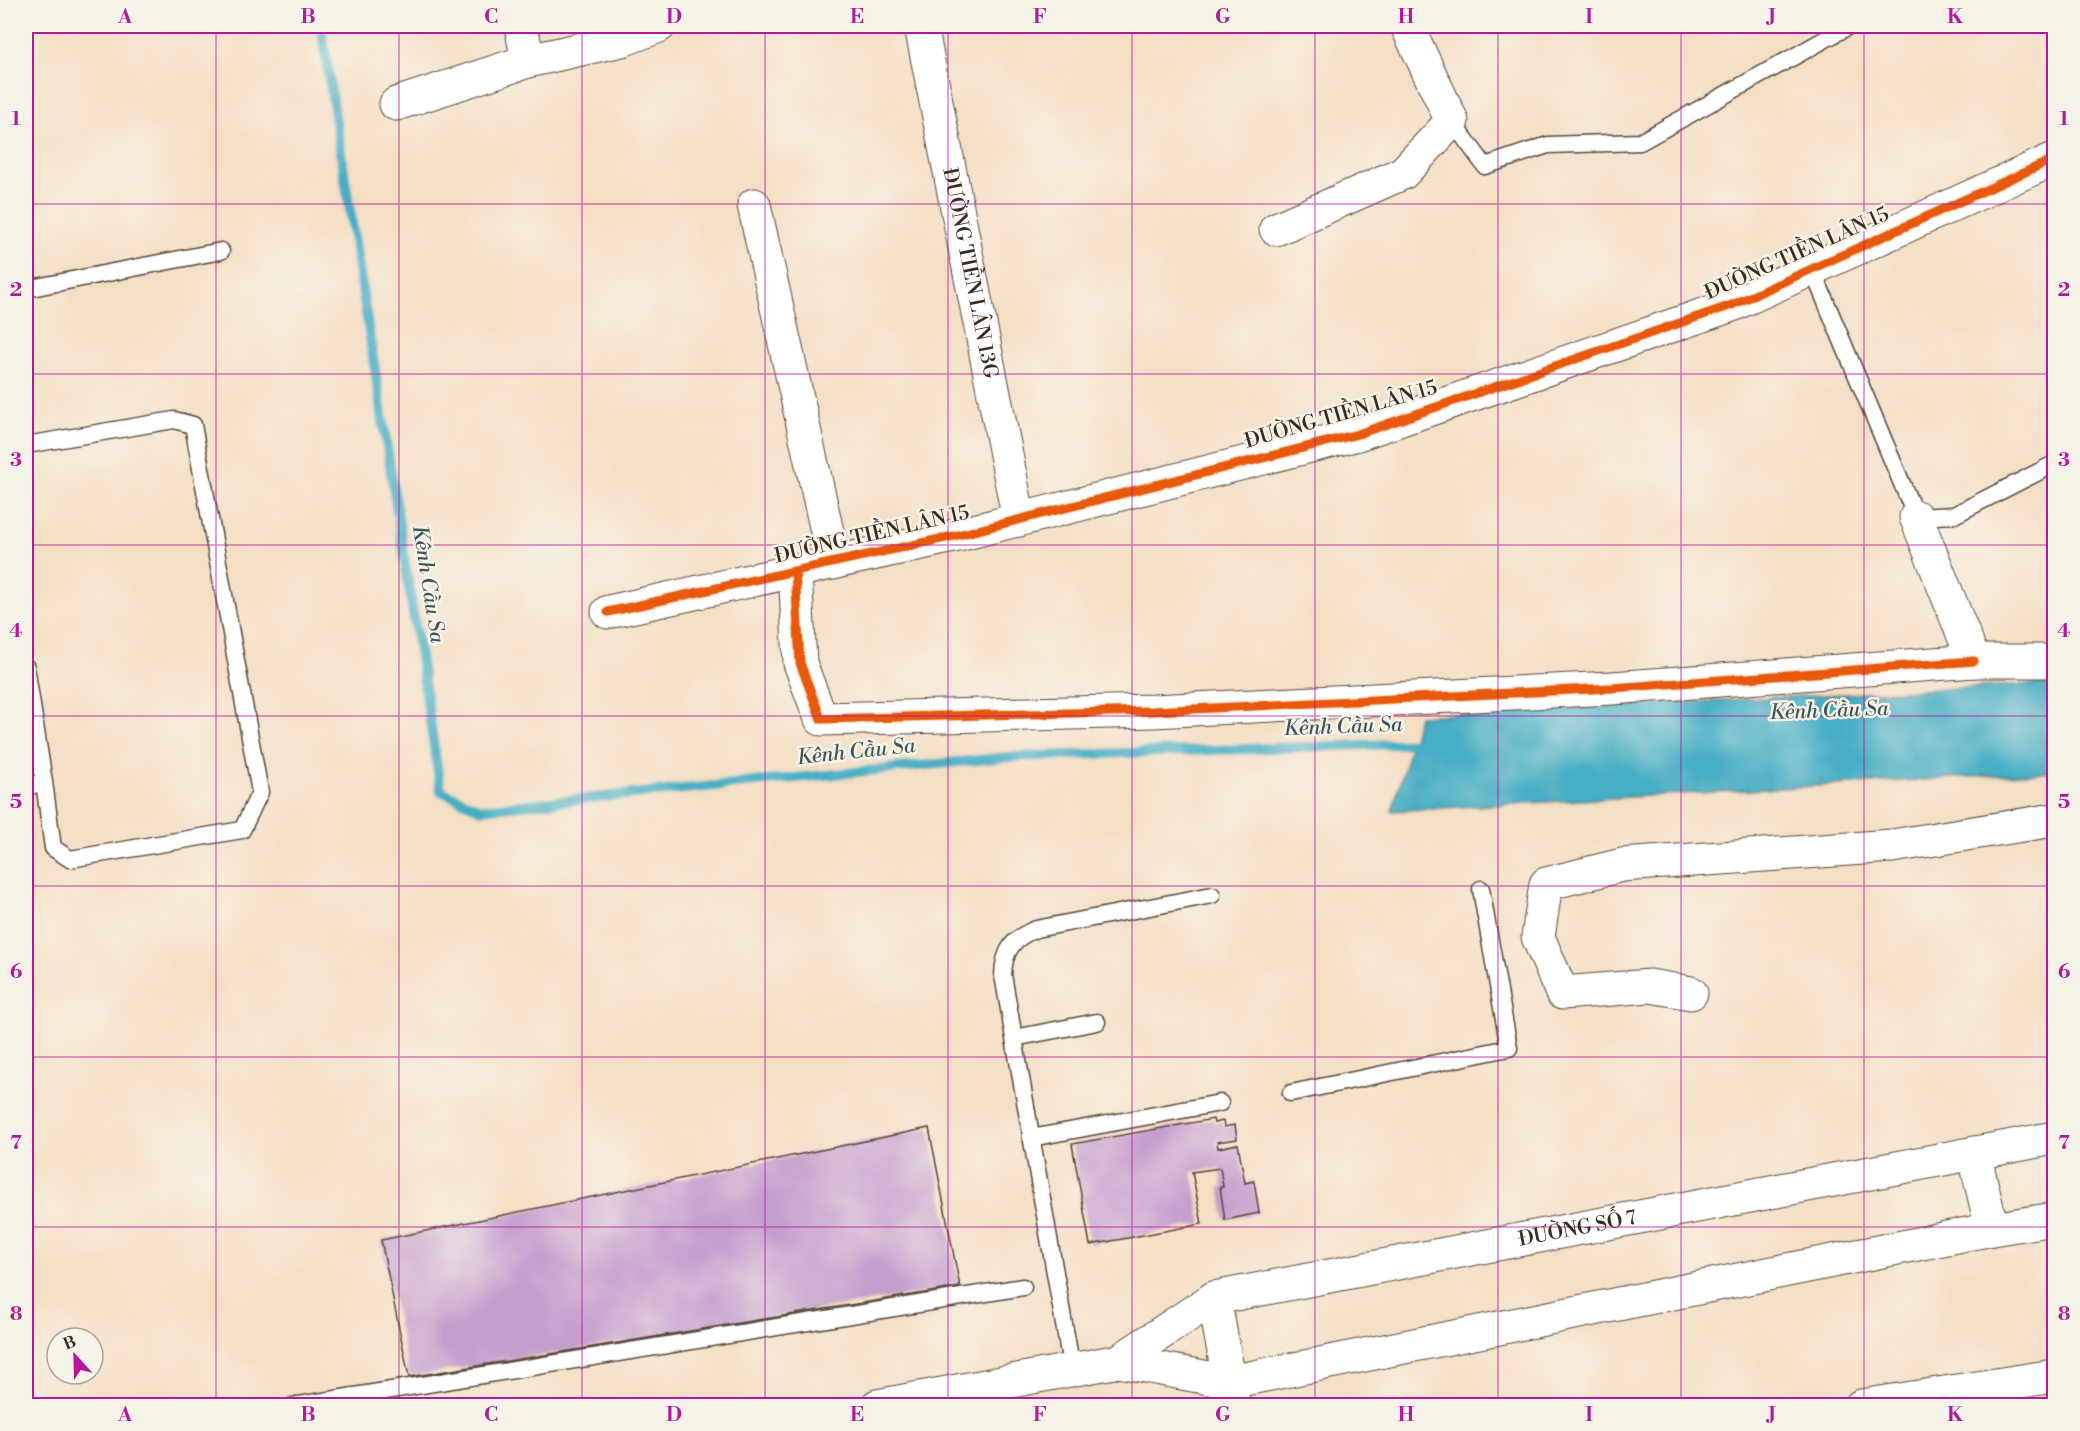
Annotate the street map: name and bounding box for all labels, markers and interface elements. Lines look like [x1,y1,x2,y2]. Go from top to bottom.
text: A [117,5,133,30]
text: B [300,5,316,30]
text: C [484,5,498,30]
text: D [666,5,682,30]
text: E [850,5,864,30]
text: F [1033,5,1047,30]
text: G [1215,5,1231,30]
text: H [1398,5,1415,30]
text: I [1585,5,1593,30]
text: J [1765,5,1776,30]
text: K [1947,5,1964,30]
text: 1 [11,107,21,132]
text: 1 [2059,107,2069,132]
street label: ĐƯỜNG TIỀN LÂN 13G [937,166,1003,381]
street label: ĐƯỜNG TIỀN LÂN 15 [1700,199,1893,306]
text: 2 [10,278,22,303]
text: 2 [2058,278,2070,303]
street label: ĐƯỜNG TIỀN LÂN 15 [1241,373,1440,454]
text: 3 [10,448,22,473]
text: 3 [2058,448,2070,473]
street label: ĐƯỜNG TIỀN LÂN 15 [771,497,972,570]
water label: Kênh Cầu Sa [406,523,450,645]
text: 4 [9,619,23,644]
text: 4 [2057,619,2071,644]
water label: Kênh Cầu Sa [1769,696,1889,726]
water label: Kênh Cầu Sa [1283,712,1403,742]
water label: Kênh Cầu Sa [795,733,917,771]
text: 5 [10,790,22,815]
text: 5 [2058,790,2070,815]
text: 6 [10,960,23,985]
text: 6 [2058,960,2071,985]
text: 7 [10,1131,22,1156]
text: 7 [2058,1131,2070,1156]
street label: ĐƯỜNG SỐ 7 [1516,1204,1639,1252]
text: 8 [10,1302,23,1327]
text: 8 [2058,1302,2071,1327]
north arrow [45,1326,105,1386]
text: B [60,1331,79,1355]
text: A [117,1403,133,1428]
text: B [300,1403,316,1428]
text: C [484,1403,498,1428]
text: D [666,1403,682,1428]
text: E [850,1403,864,1428]
text: F [1033,1403,1047,1428]
text: G [1215,1403,1231,1428]
text: H [1398,1403,1415,1428]
text: I [1585,1403,1593,1428]
text: J [1765,1403,1776,1428]
text: K [1947,1403,1964,1428]

